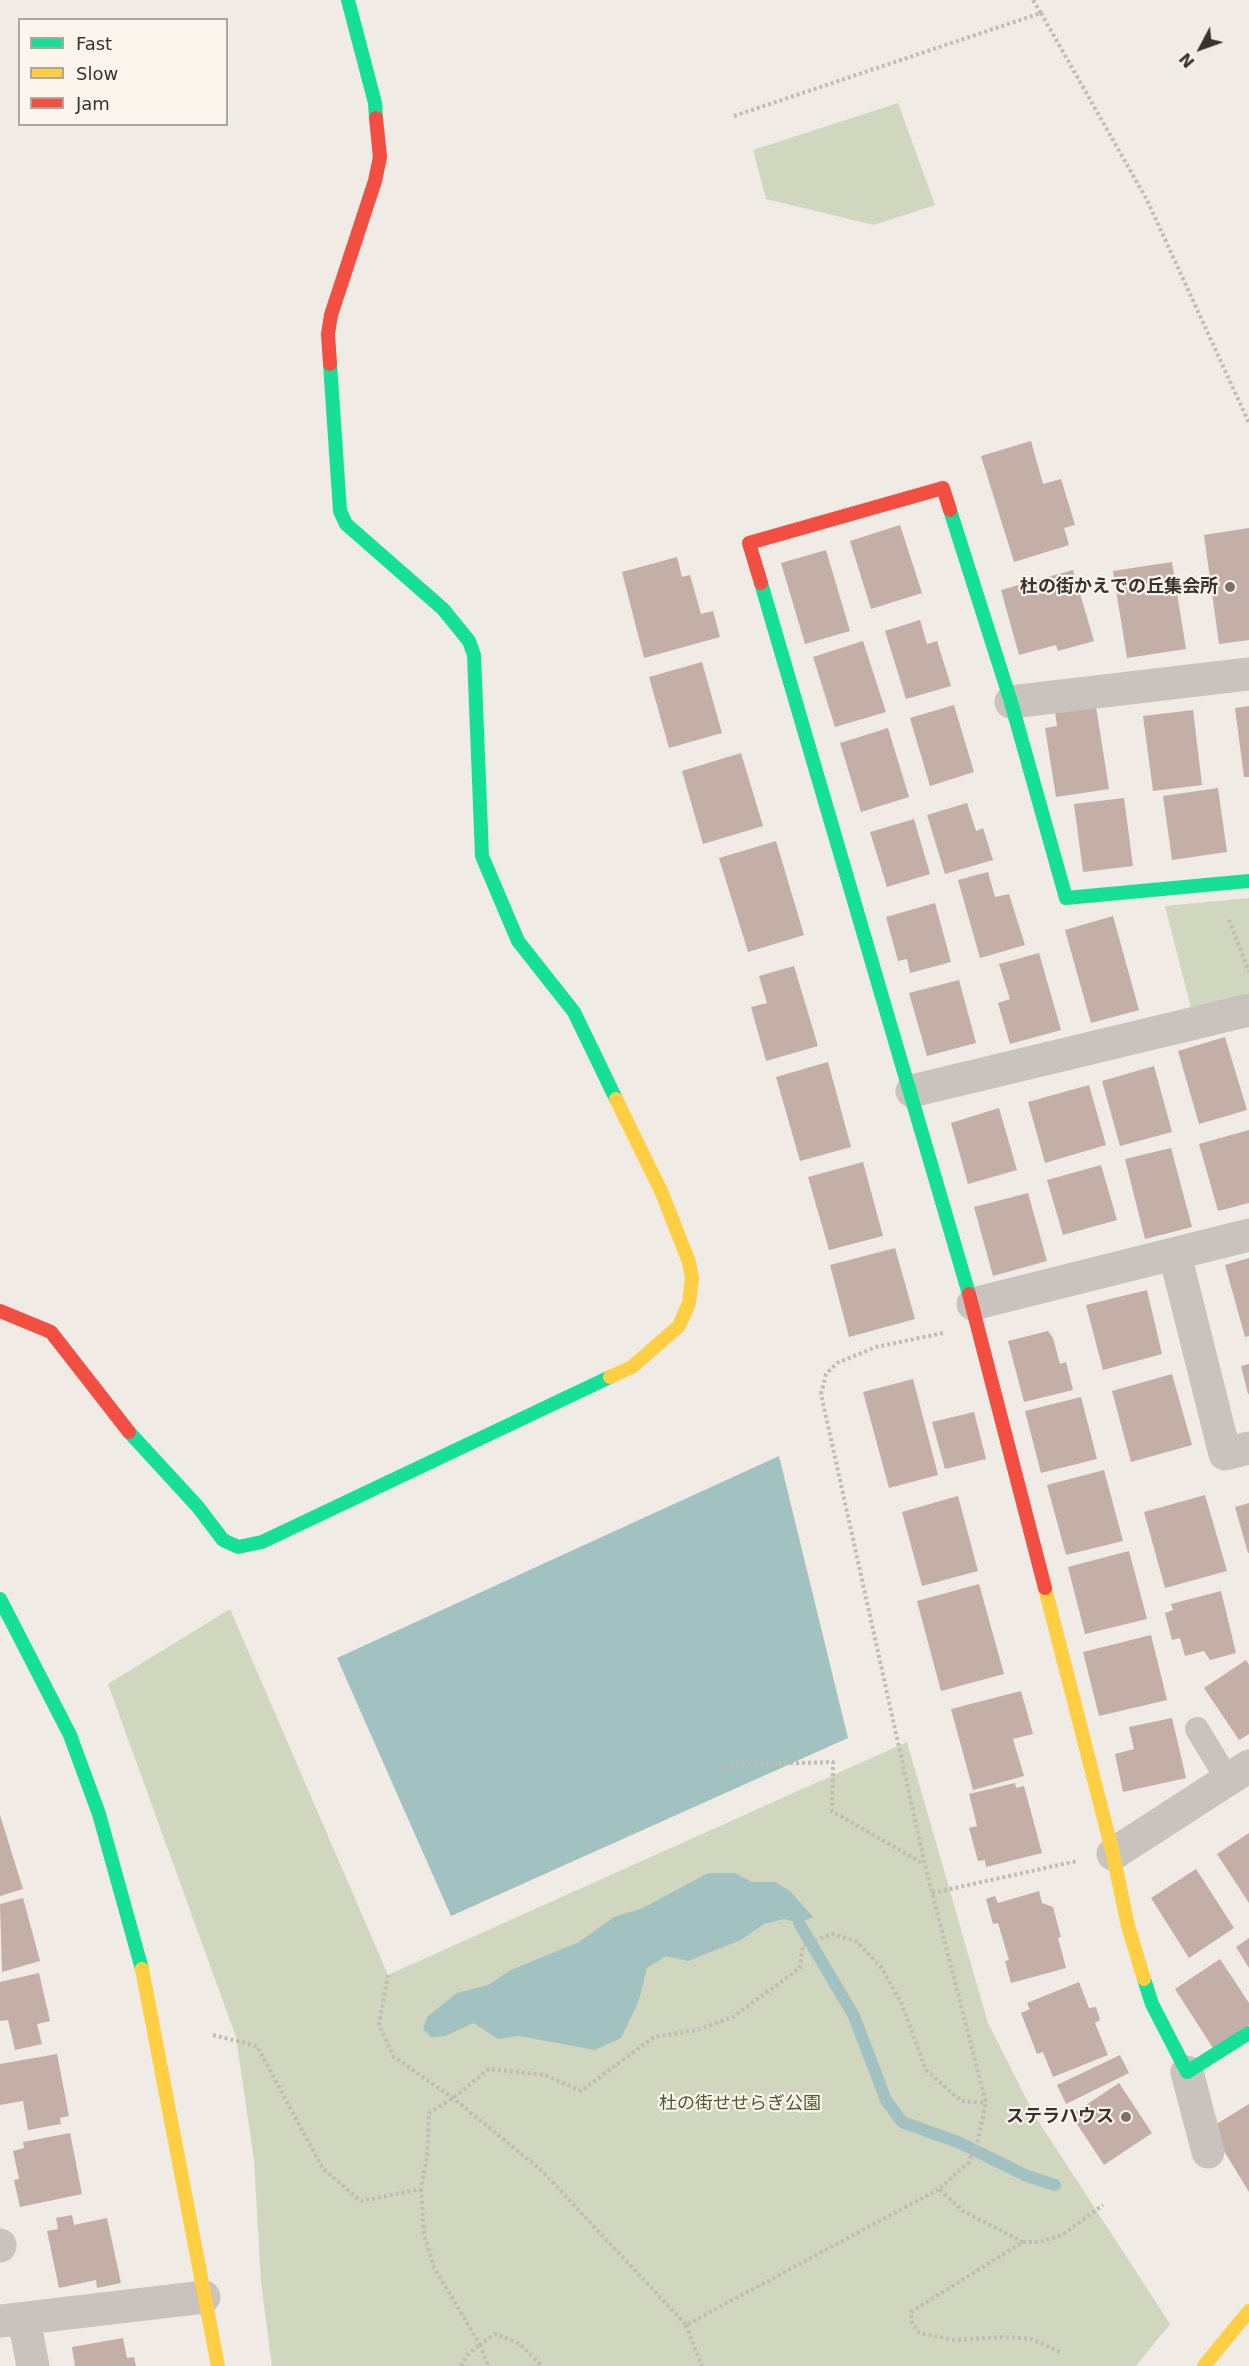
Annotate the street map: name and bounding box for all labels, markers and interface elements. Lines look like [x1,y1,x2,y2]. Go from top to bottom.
legend [18,18,228,126]
north arrow [1171,18,1231,78]
text: Fast [76,33,112,54]
text: N [1175,49,1199,71]
text: Slow [76,63,118,84]
text: Jam [76,93,110,114]
place label: 杜の街かえでの丘集会所 [1020,576,1218,598]
marker: 杜の街かえでの丘集会所 [1223,580,1237,594]
park label: 杜の街せせらぎ公園 [659,2093,821,2115]
place label: ステラハウス [1006,2106,1114,2128]
marker: ステラハウス [1119,2110,1133,2124]

